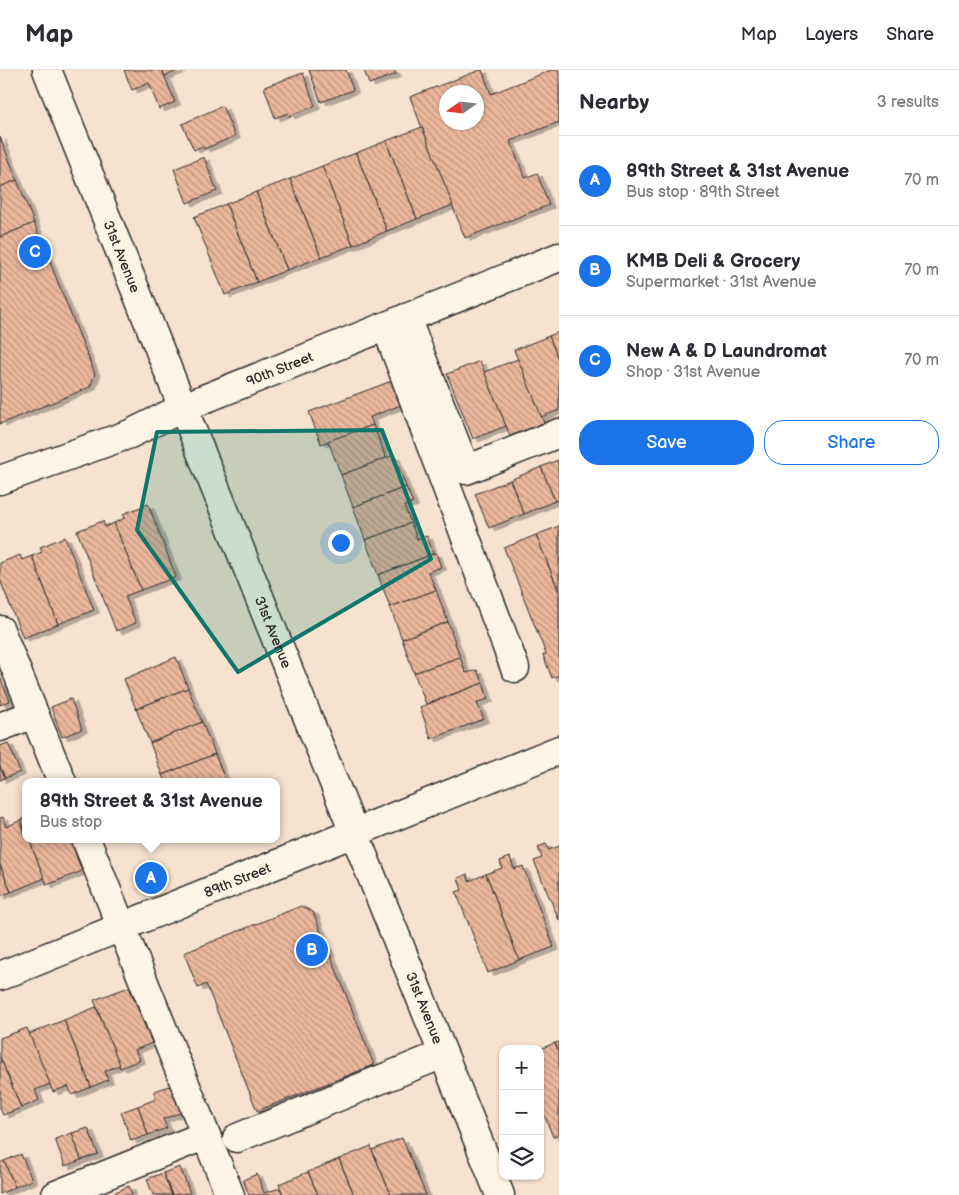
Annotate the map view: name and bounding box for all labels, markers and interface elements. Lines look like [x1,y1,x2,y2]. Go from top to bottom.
text: Map [25,20,73,49]
text: Map [741,24,777,45]
text: Layers [805,24,858,45]
text: Share [886,24,934,45]
north arrow [439,85,484,130]
text: Nearby [579,90,649,115]
text: 3 results [877,93,939,112]
text: 89th Street & 31st Avenue [626,160,849,183]
text: A [590,171,600,190]
text: 70 m [904,171,939,190]
text: Bus stop · 89th Street [626,183,780,202]
street label: 31st Avenue [100,218,144,295]
pin: C [19,233,51,271]
text: KMB Deli & Grocery [626,250,800,273]
text: B [589,261,601,280]
text: 70 m [904,261,939,280]
text: Supermarket · 31st Avenue [626,273,816,292]
text: New A & D Laundromat [626,340,827,363]
street label: 90th Street [244,348,316,390]
text: C [589,351,601,370]
text: 70 m [904,351,939,370]
text: Shop · 31st Avenue [626,363,760,382]
button: Save [579,420,754,465]
button: Share [764,420,939,465]
your location [328,530,354,556]
street label: 31st Avenue [251,594,295,671]
popup [22,778,280,843]
text: 89th Street & 31st Avenue [39,790,263,813]
text: Bus stop [39,813,102,832]
pin: A [135,859,167,897]
street label: 89th Street [202,859,274,901]
pin: B [296,931,328,969]
street label: 31st Avenue [403,969,447,1046]
map controls [499,1045,544,1180]
button: + [499,1045,544,1090]
button: − [499,1090,544,1135]
button: layers [499,1135,544,1180]

